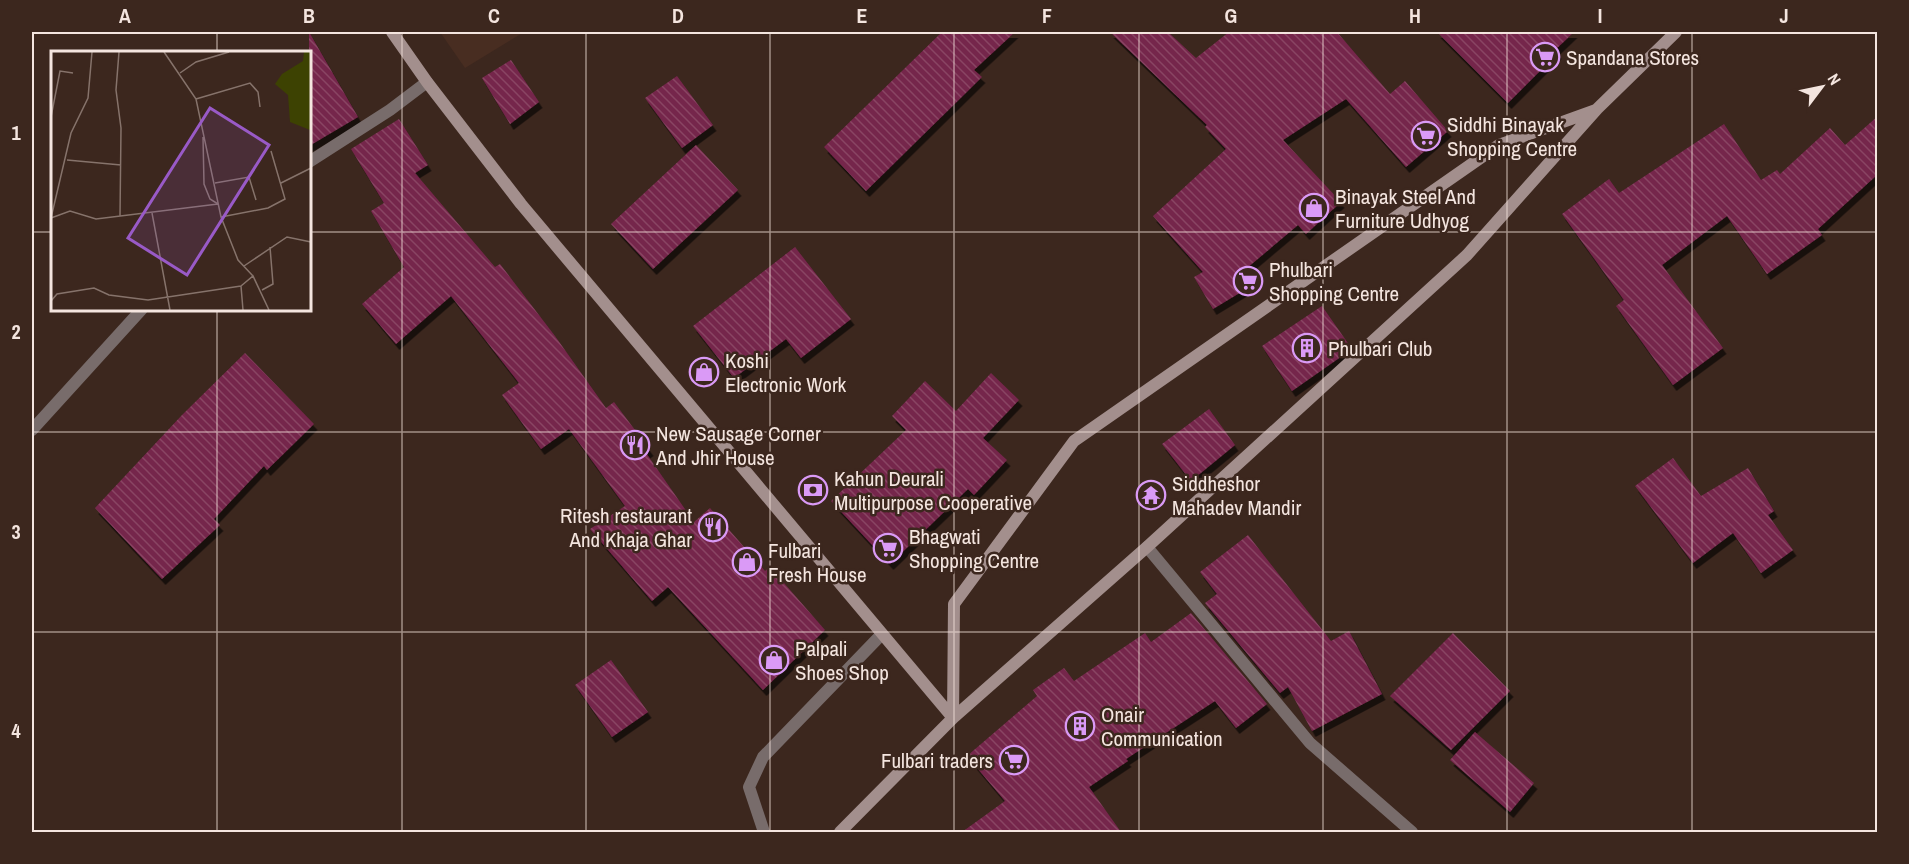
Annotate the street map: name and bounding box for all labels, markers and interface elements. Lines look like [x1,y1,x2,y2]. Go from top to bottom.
text: A [119,2,131,29]
text: B [303,2,315,29]
text: C [488,2,500,29]
text: D [672,2,684,29]
text: E [857,2,868,29]
text: F [1042,2,1052,29]
text: G [1225,2,1237,29]
text: H [1409,2,1421,29]
text: I [1598,2,1602,29]
text: J [1779,2,1789,29]
supermarket icon: Spandana Stores [1529,41,1561,73]
place label: Spandana Stores [1566,43,1699,72]
inset map [51,51,310,310]
north arrow [1792,57,1852,117]
text: N [1823,69,1847,89]
place label: Siddhi Binayak Shopping Centre [1447,110,1577,163]
text: 1 [11,119,21,146]
supermarket icon: Siddhi Binayak Shopping Centre [1410,120,1442,152]
place label: Binayak Steel And Furniture Udhyog [1335,182,1476,235]
shop icon: Binayak Steel And Furniture Udhyog [1298,192,1330,224]
place label: Phulbari Shopping Centre [1269,255,1399,308]
supermarket icon: Phulbari Shopping Centre [1232,265,1264,297]
text: 2 [11,318,21,345]
building icon: Phulbari Club [1291,332,1323,364]
place label: Phulbari Club [1328,334,1432,363]
place label: Koshi Electronic Work [725,346,847,399]
shop icon: Koshi Electronic Work [688,356,720,388]
place label: New Sausage Corner And Jhir House [655,419,821,472]
restaurant icon: New Sausage Corner And Jhir House [619,429,651,461]
place label: Kahun Deurali Multipurpose Cooperative [834,464,1032,517]
place label: Siddheshor Mahadev Mandir [1172,469,1301,522]
bank icon: Kahun Deurali Multipurpose Cooperative [797,474,829,506]
temple icon: Siddheshor Mahadev Mandir [1135,479,1167,511]
place label: Ritesh restaurant And Khaja Ghar [560,501,692,554]
restaurant icon: Ritesh restaurant And Khaja Ghar [697,511,729,543]
text: 3 [11,518,21,545]
place label: Bhagwati Shopping Centre [909,522,1039,575]
supermarket icon: Bhagwati Shopping Centre [872,532,904,564]
place label: Fulbari Fresh House [768,536,867,589]
shop icon: Fulbari Fresh House [731,546,763,578]
place label: Palpali Shoes Shop [795,634,889,687]
shop icon: Palpali Shoes Shop [758,644,790,676]
place label: Onair Communication [1101,700,1223,753]
building icon: Onair Communication [1064,710,1096,742]
text: 4 [11,717,21,744]
supermarket icon: Fulbari traders [998,744,1030,776]
place label: Fulbari traders [881,746,993,775]

